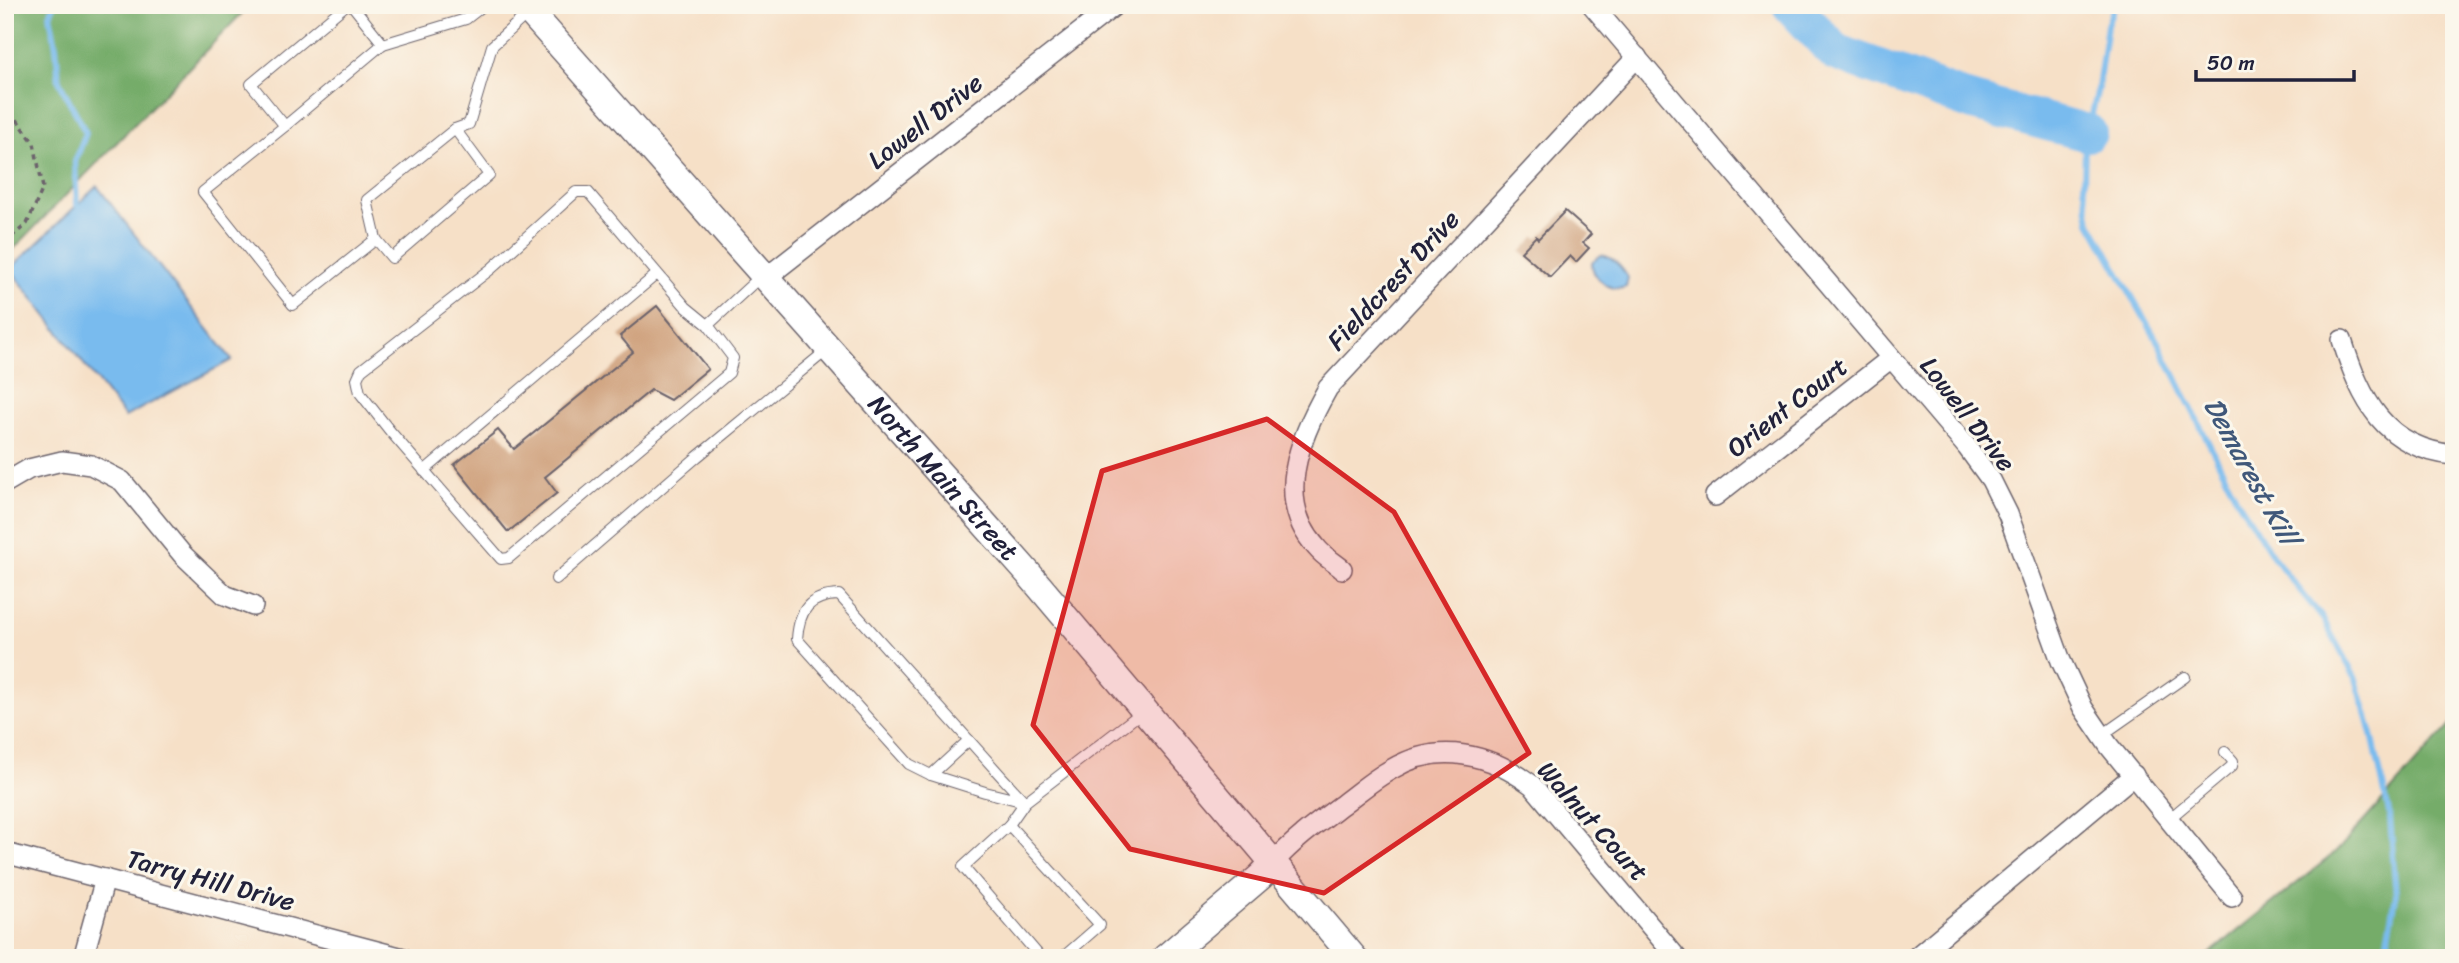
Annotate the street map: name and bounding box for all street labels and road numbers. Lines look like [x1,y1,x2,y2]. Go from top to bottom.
street label: Lowell Drive [857,61,993,181]
street label: Fieldcrest Drive [1315,198,1471,362]
street label: Orient Court [1716,344,1858,470]
street label: Lowell Drive [1908,346,2028,482]
street label: North Main Street [856,384,1031,572]
street label: Walnut Court [1525,750,1661,892]
street label: Tarry Hill Drive [122,835,300,925]

